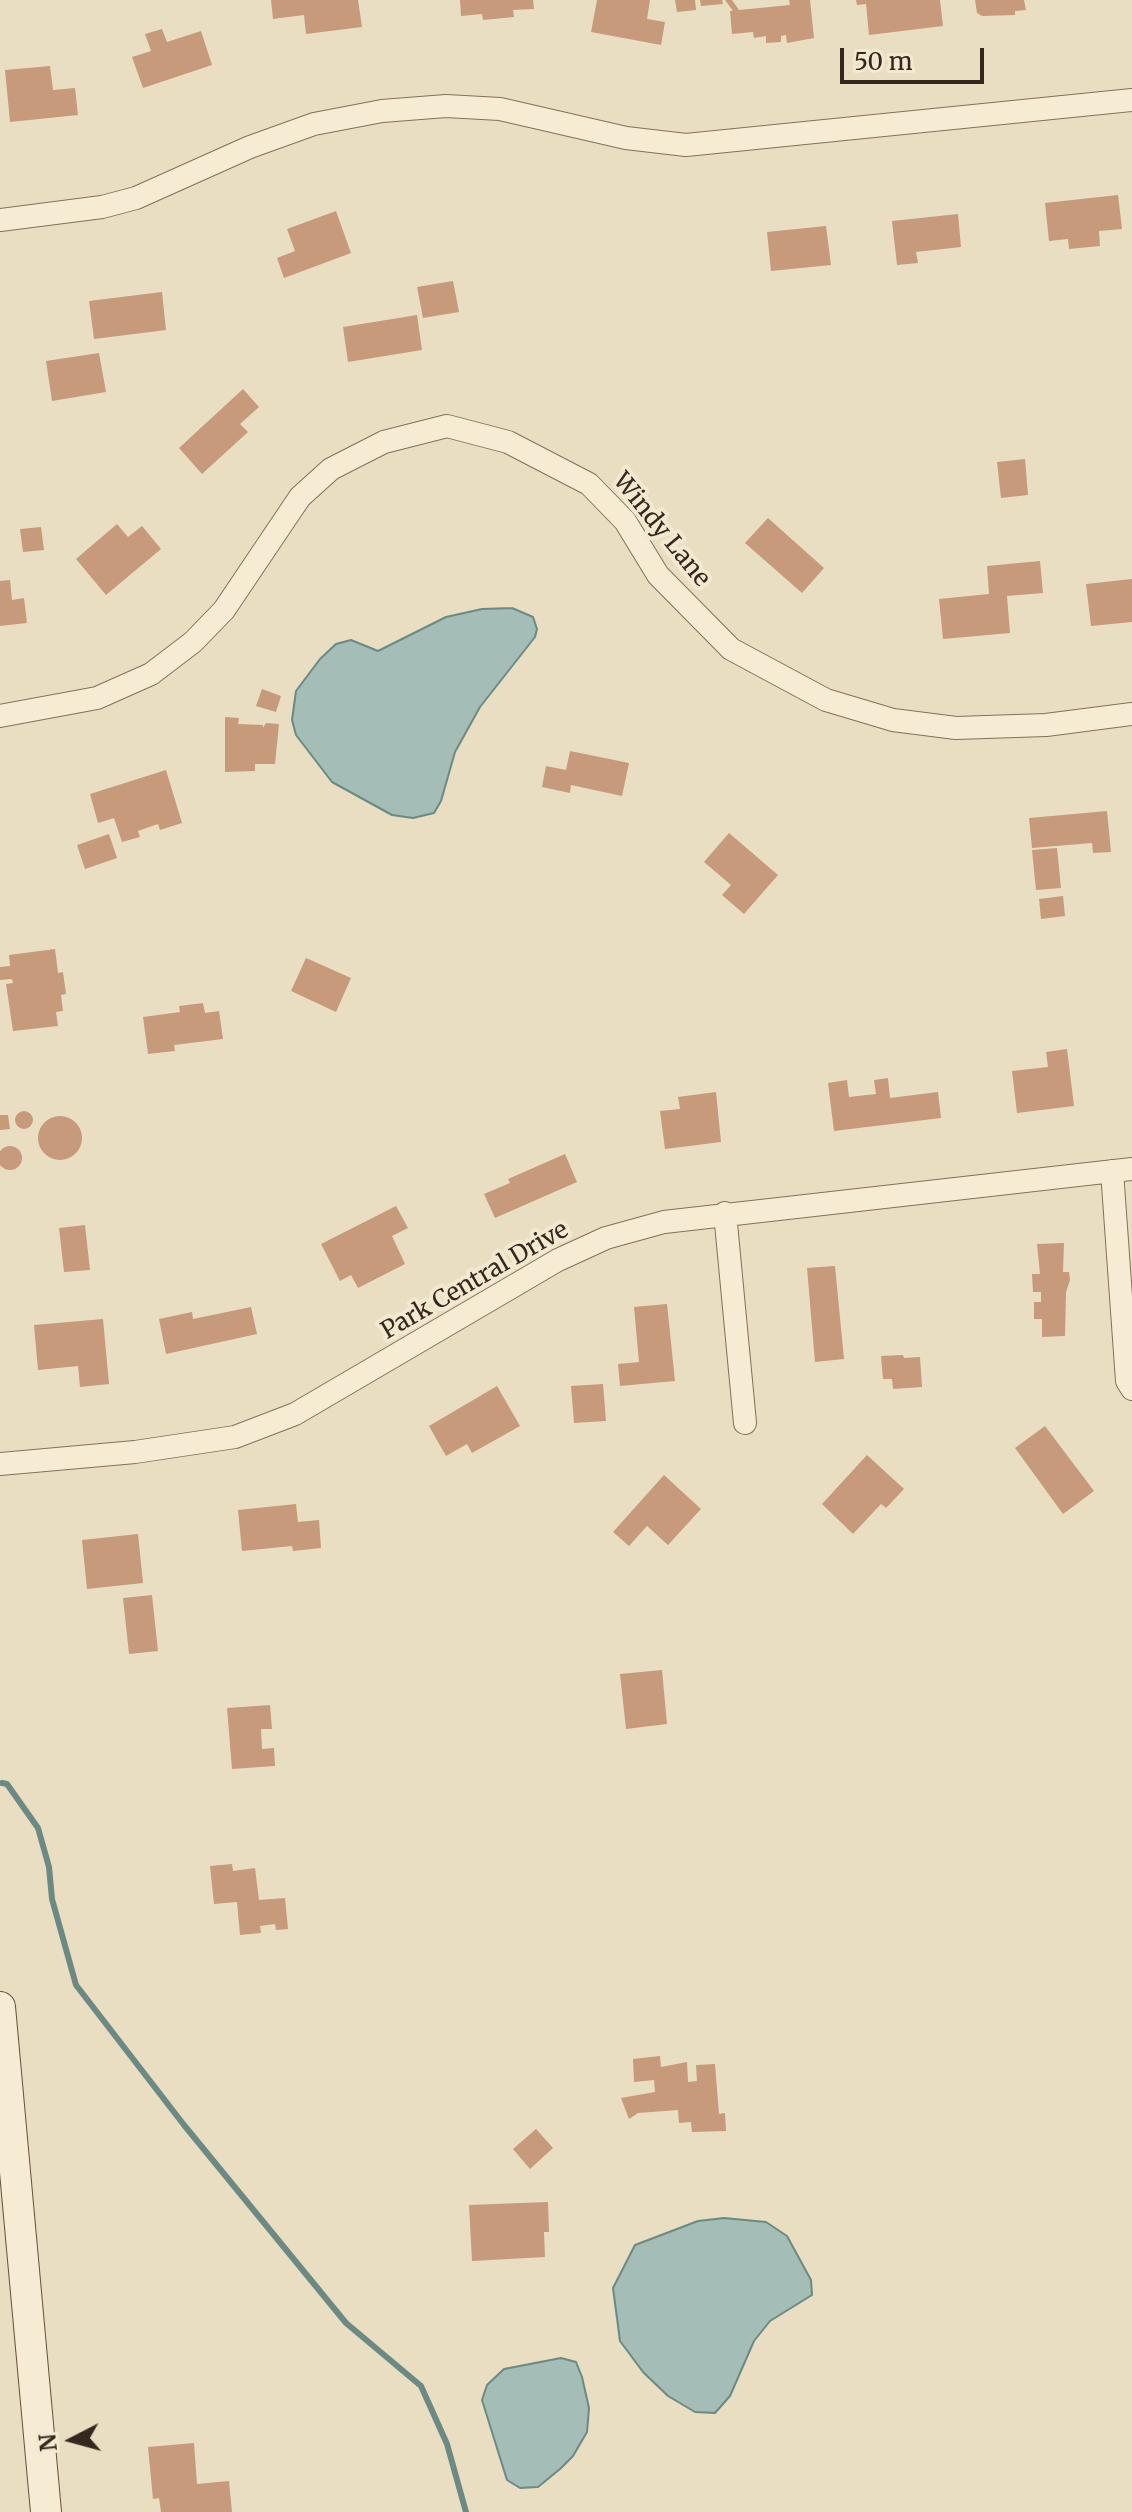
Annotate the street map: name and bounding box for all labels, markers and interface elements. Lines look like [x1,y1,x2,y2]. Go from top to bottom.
scale bar [844,32,988,82]
text: 50 m [854,46,913,77]
street label: Windy Lane [606,467,716,593]
street label: Park Central Drive [376,1216,574,1346]
north arrow [32,2400,112,2480]
text: N [33,2432,63,2453]

